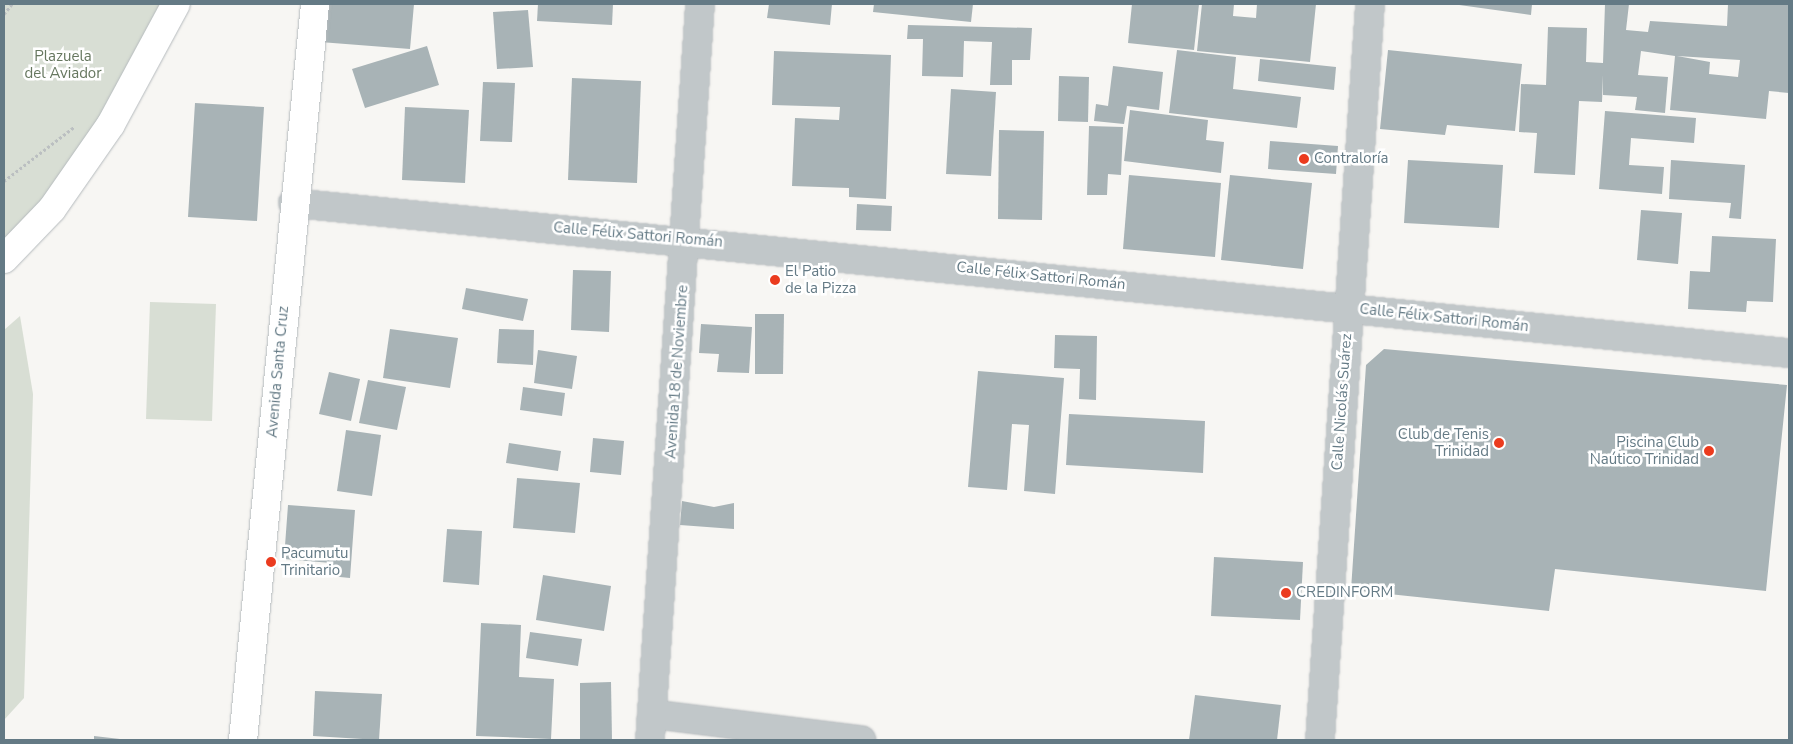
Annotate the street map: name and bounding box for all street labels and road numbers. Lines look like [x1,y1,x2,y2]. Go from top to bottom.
street label: Calle Félix Sattori Román [553,219,723,251]
street label: Calle Félix Sattori Román [956,258,1126,294]
street label: Avenida 18 de Noviembre [662,284,692,460]
street label: Calle Félix Sattori Román [1359,300,1529,336]
street label: Avenida Santa Cruz [263,305,293,439]
street label: Calle Nicolás Suárez [1328,333,1356,471]

